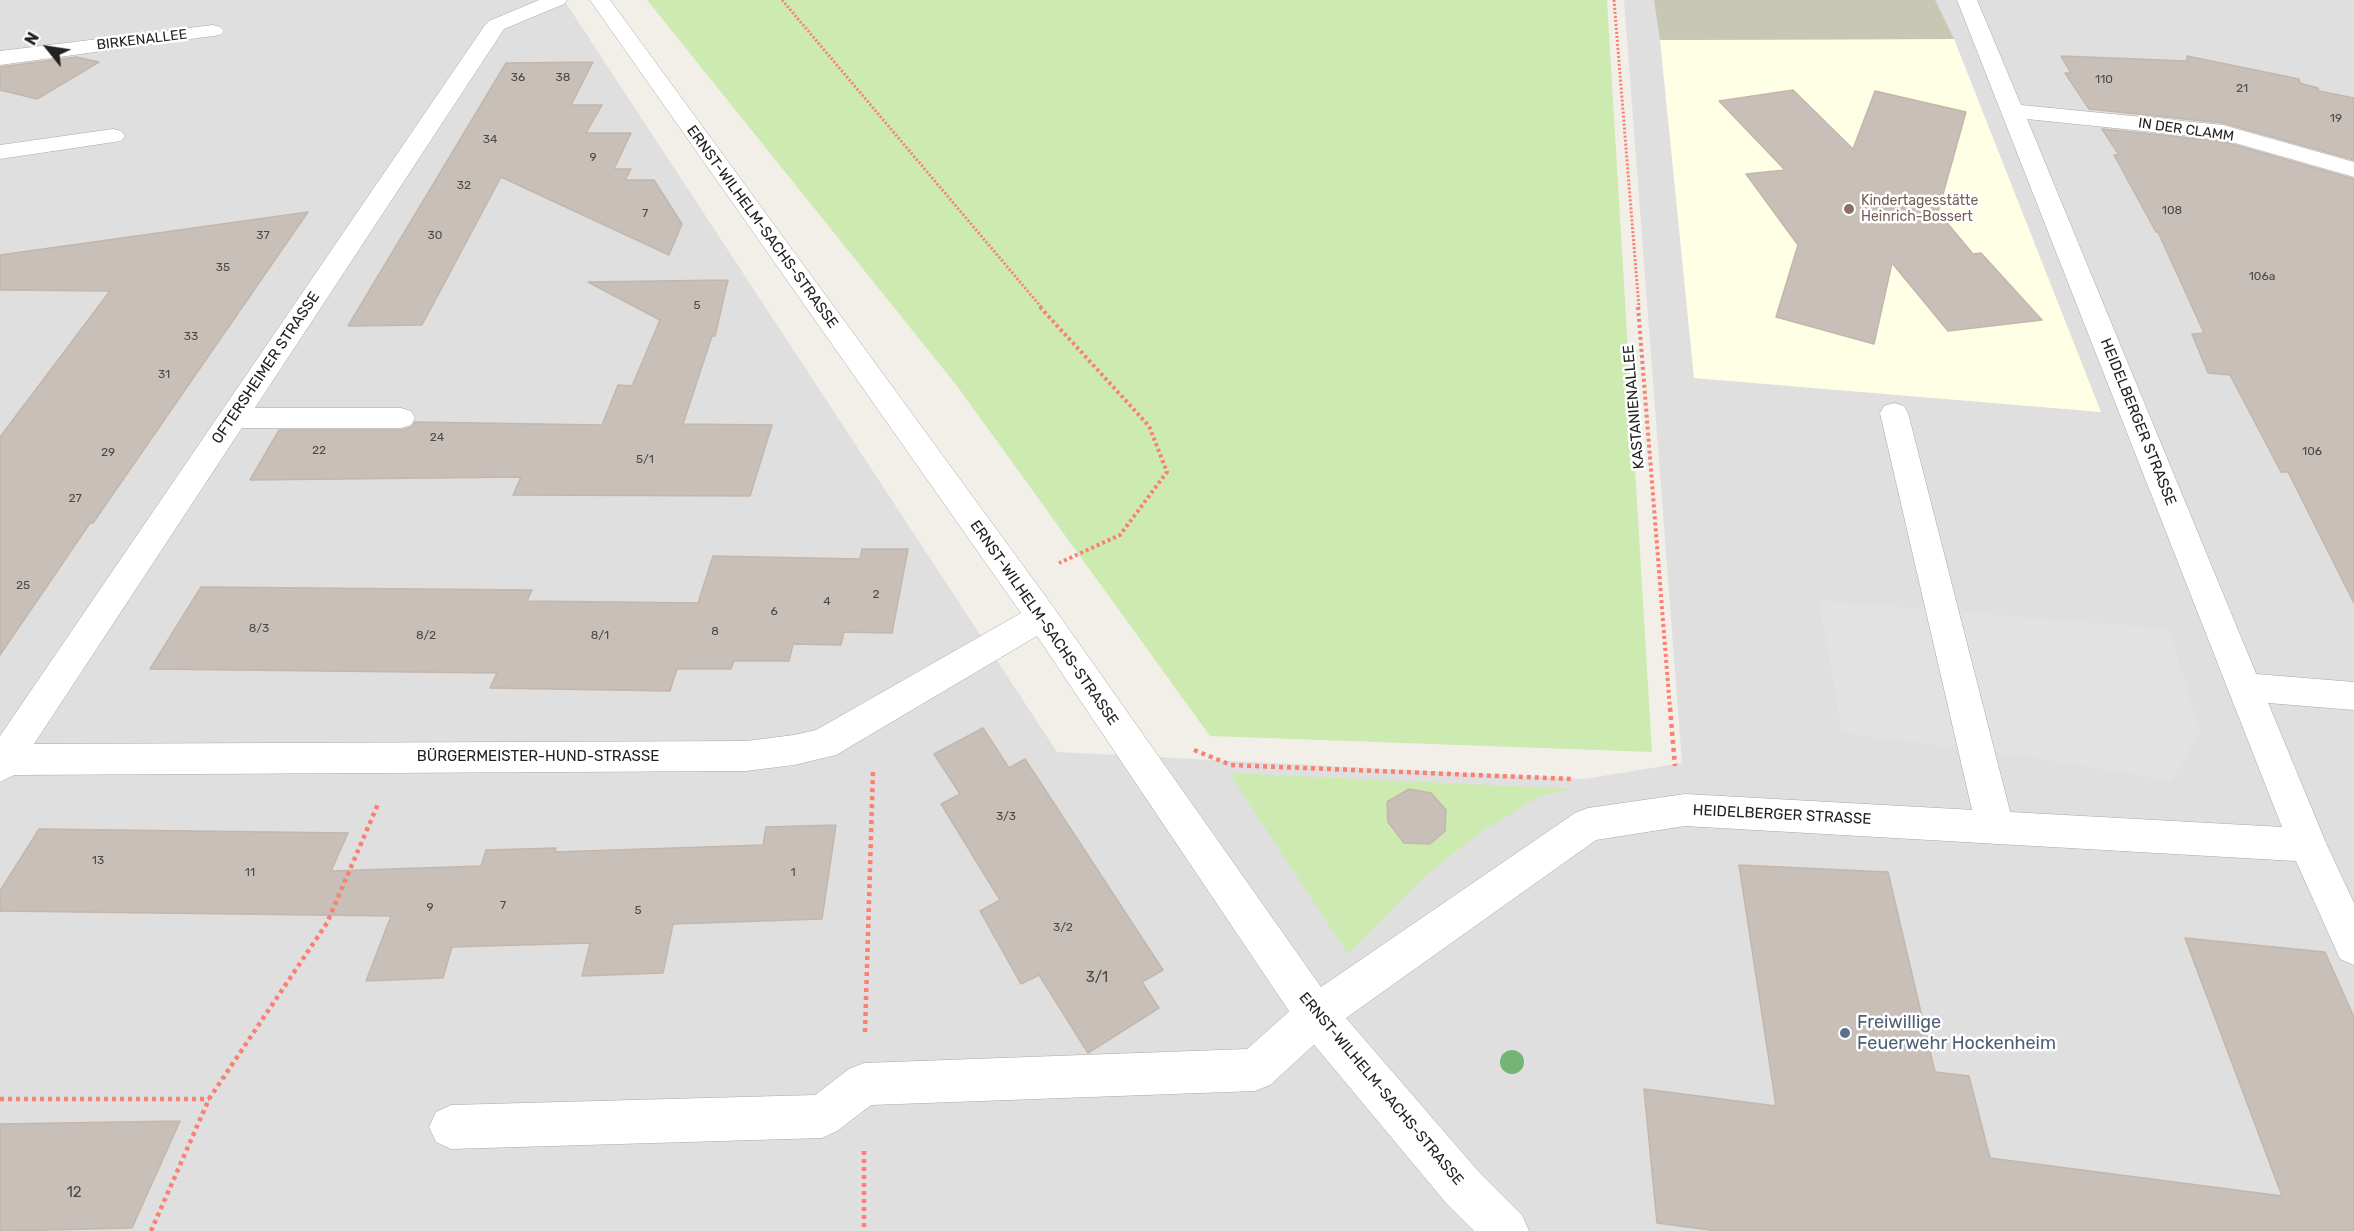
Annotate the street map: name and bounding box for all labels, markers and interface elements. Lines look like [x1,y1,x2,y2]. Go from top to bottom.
north arrow [18,18,78,78]
street label: BIRKENALLEE [96,26,188,54]
text: N [21,29,43,48]
house number: 36 [511,71,525,85]
house number: 38 [556,71,570,85]
house number: 110 [2095,73,2113,87]
house number: 21 [2236,82,2248,96]
house number: 19 [2330,112,2342,126]
street label: IN DER CLAMM [2137,115,2235,145]
street label: ERNST-WILHELM-SACHS-STRASSE [682,122,842,332]
house number: 34 [483,133,497,147]
house number: 9 [589,151,597,165]
house number: 32 [457,179,471,193]
place label: Kindertagesstätte Heinrich-Bossert [1861,193,1978,226]
marker: Kindertagesstätte Heinrich-Bossert [1842,202,1856,216]
house number: 108 [2162,204,2182,218]
house number: 7 [642,207,648,221]
house number: 37 [256,229,270,243]
house number: 30 [428,229,442,243]
house number: 35 [216,261,230,275]
house number: 106a [2249,270,2275,284]
street label: OFTERSHEIMER STRASSE [208,289,324,447]
house number: 5 [693,299,701,313]
house number: 33 [184,330,198,344]
street label: HEIDELBERGER STRASSE [2096,336,2180,508]
street label: KASTANIENALLEE [1620,344,1648,470]
house number: 31 [158,368,170,382]
house number: 24 [430,431,444,445]
house number: 22 [312,444,326,458]
house number: 106 [2302,445,2322,459]
house number: 29 [101,446,115,460]
house number: 5/1 [636,453,654,467]
house number: 27 [68,492,82,506]
street label: ERNST-WILHELM-SACHS-STRASSE [966,517,1122,729]
house number: 25 [16,579,30,593]
house number: 2 [872,588,880,602]
house number: 4 [823,595,831,609]
house number: 6 [770,605,778,619]
house number: 8/3 [249,622,269,636]
house number: 8 [711,625,719,639]
house number: 8/2 [416,629,436,643]
house number: 8/1 [591,629,609,643]
street label: BÜRGERMEISTER-HUND-STRASSE [417,748,659,766]
street label: HEIDELBERGER STRASSE [1692,801,1872,829]
house number: 3/3 [996,810,1016,824]
house number: 13 [92,854,104,868]
house number: 11 [245,866,255,880]
house number: 1 [790,866,796,880]
house number: 7 [500,899,506,913]
house number: 9 [426,901,434,915]
house number: 5 [634,904,642,918]
house number: 3/2 [1053,921,1073,935]
house number: 3/1 [1086,969,1108,987]
street label: ERNST-WILHELM-SACHS-STRASSE [1295,989,1467,1189]
place label: Freiwillige Feuerwehr Hockenheim [1857,1012,2056,1054]
marker: Freiwillige Feuerwehr Hockenheim [1838,1026,1852,1040]
house number: 12 [66,1184,82,1202]

